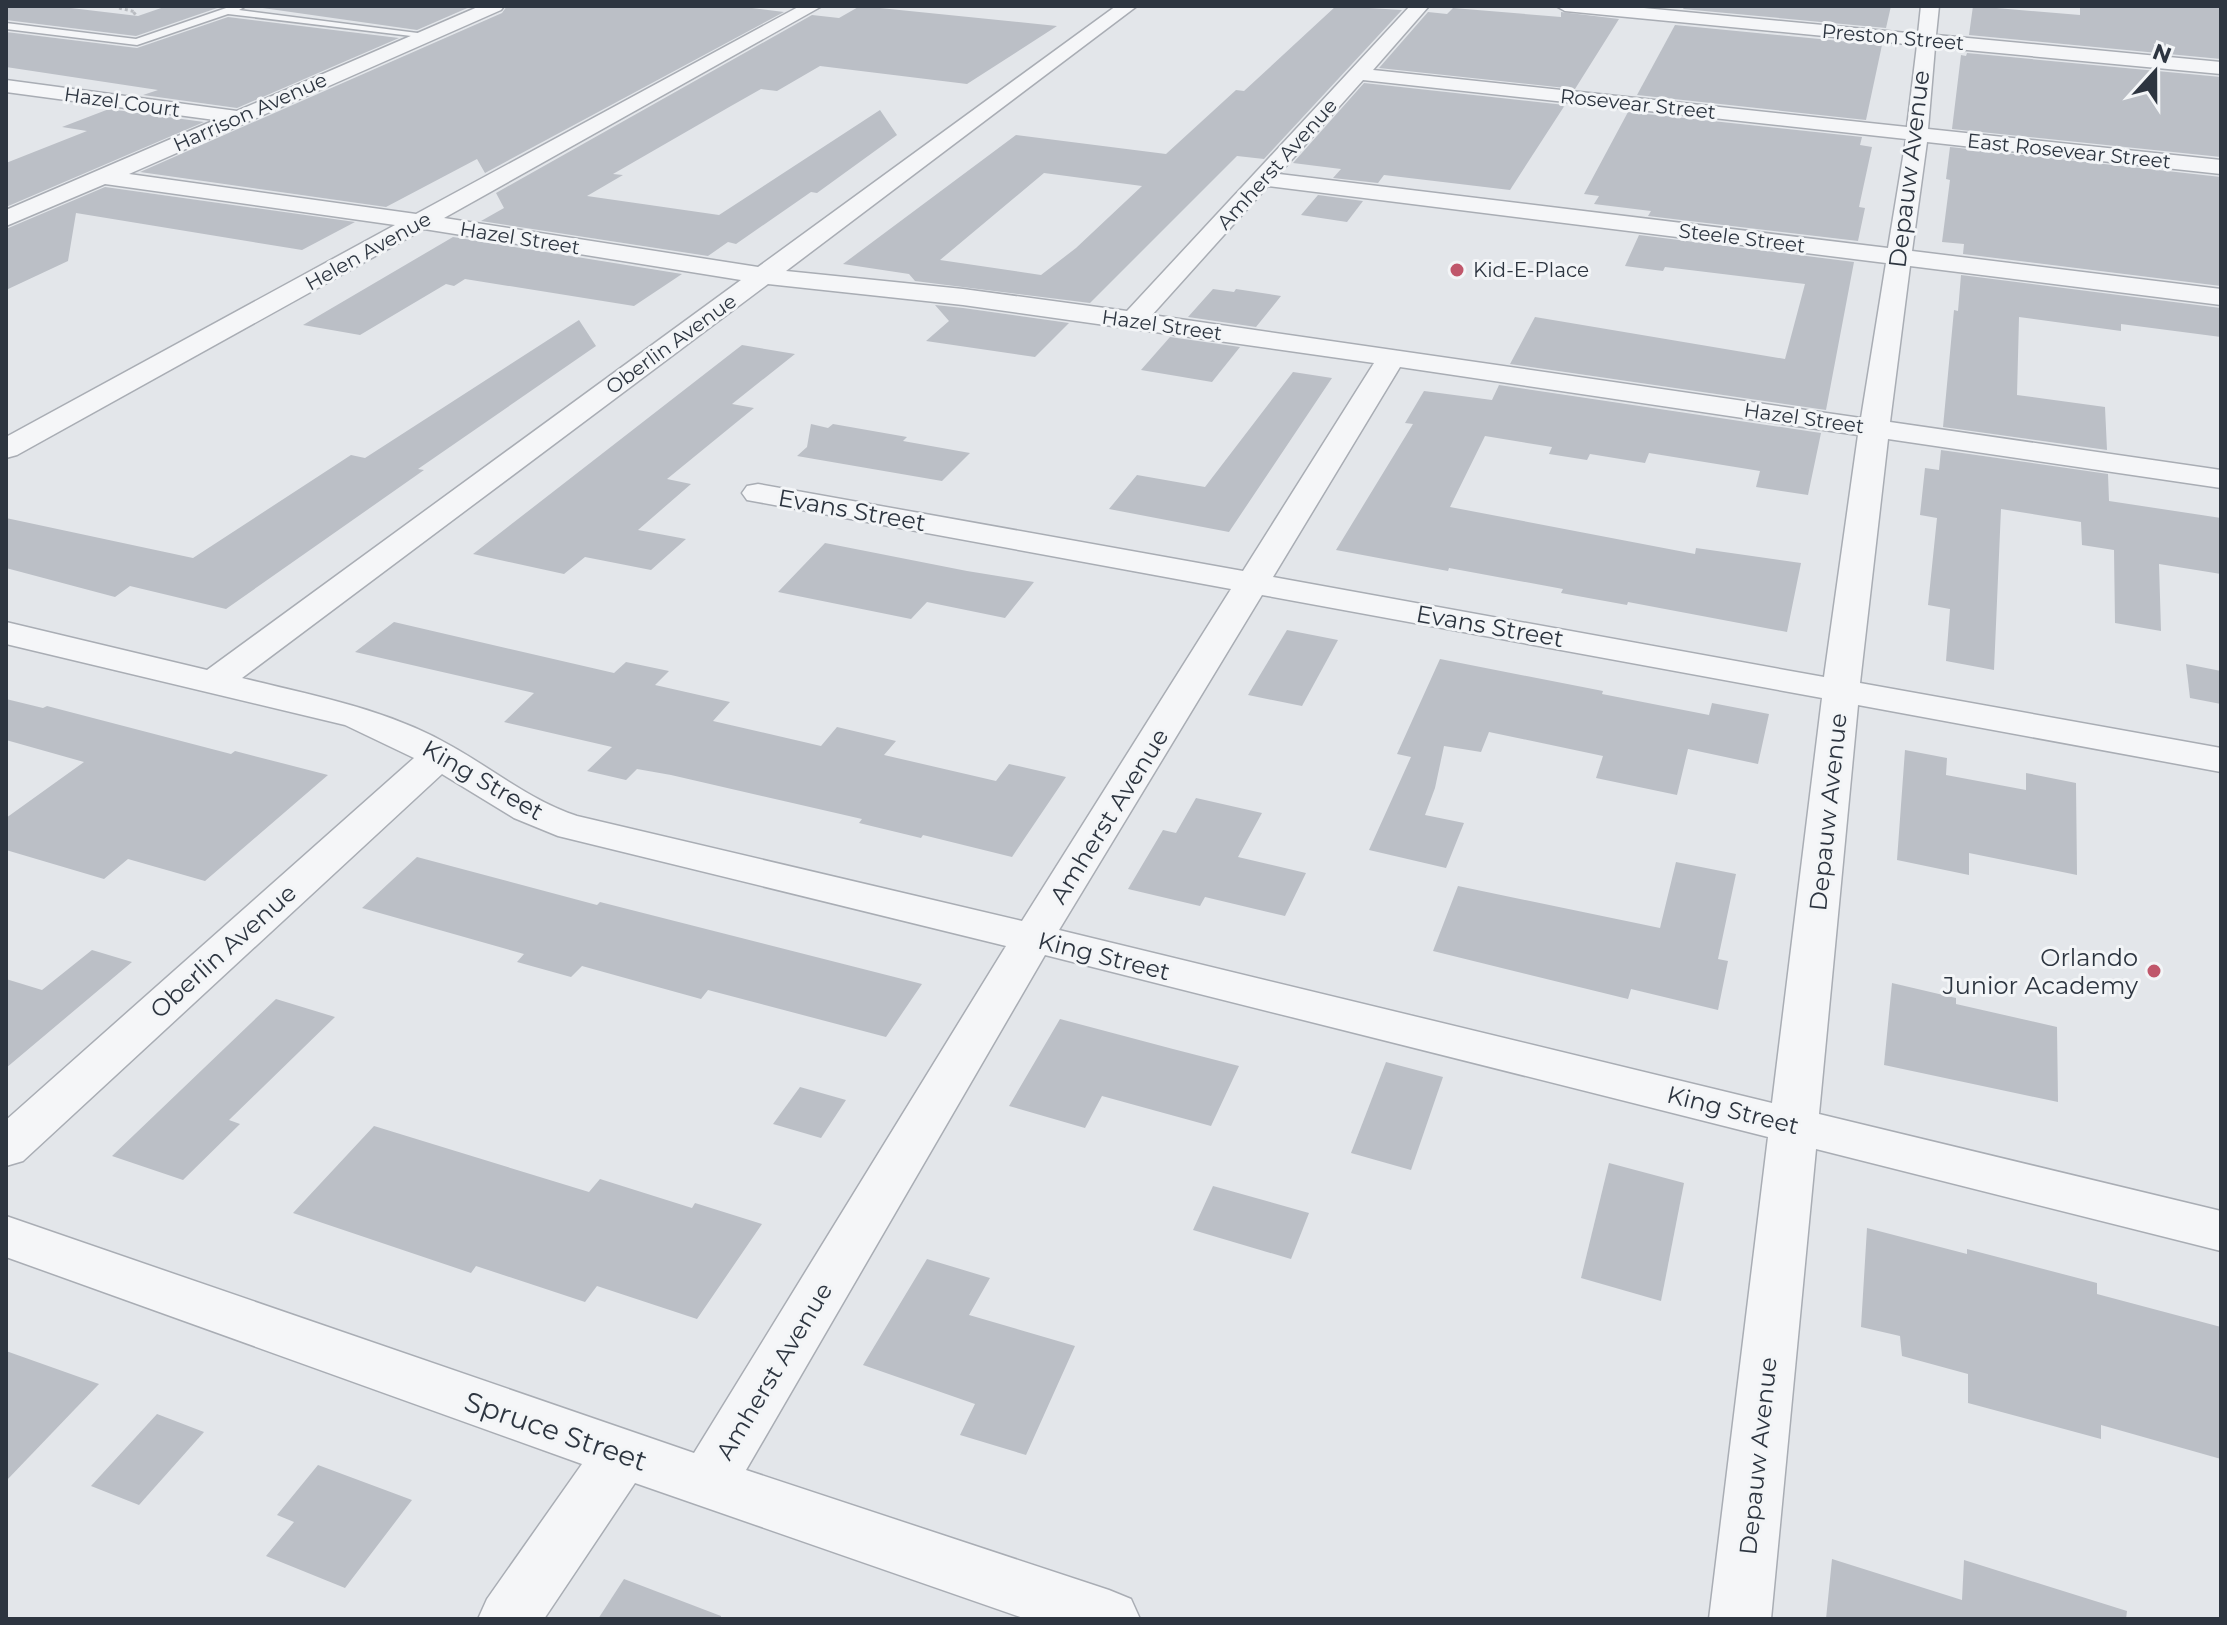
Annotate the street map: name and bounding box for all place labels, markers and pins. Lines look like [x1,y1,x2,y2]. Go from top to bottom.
place label: Kid-E-Place [1473,258,1589,282]
marker: Kid-E-Place [1448,261,1466,279]
place label: Orlando Junior Academy [1942,943,2138,1000]
marker: Orlando Junior Academy [2145,962,2163,980]

